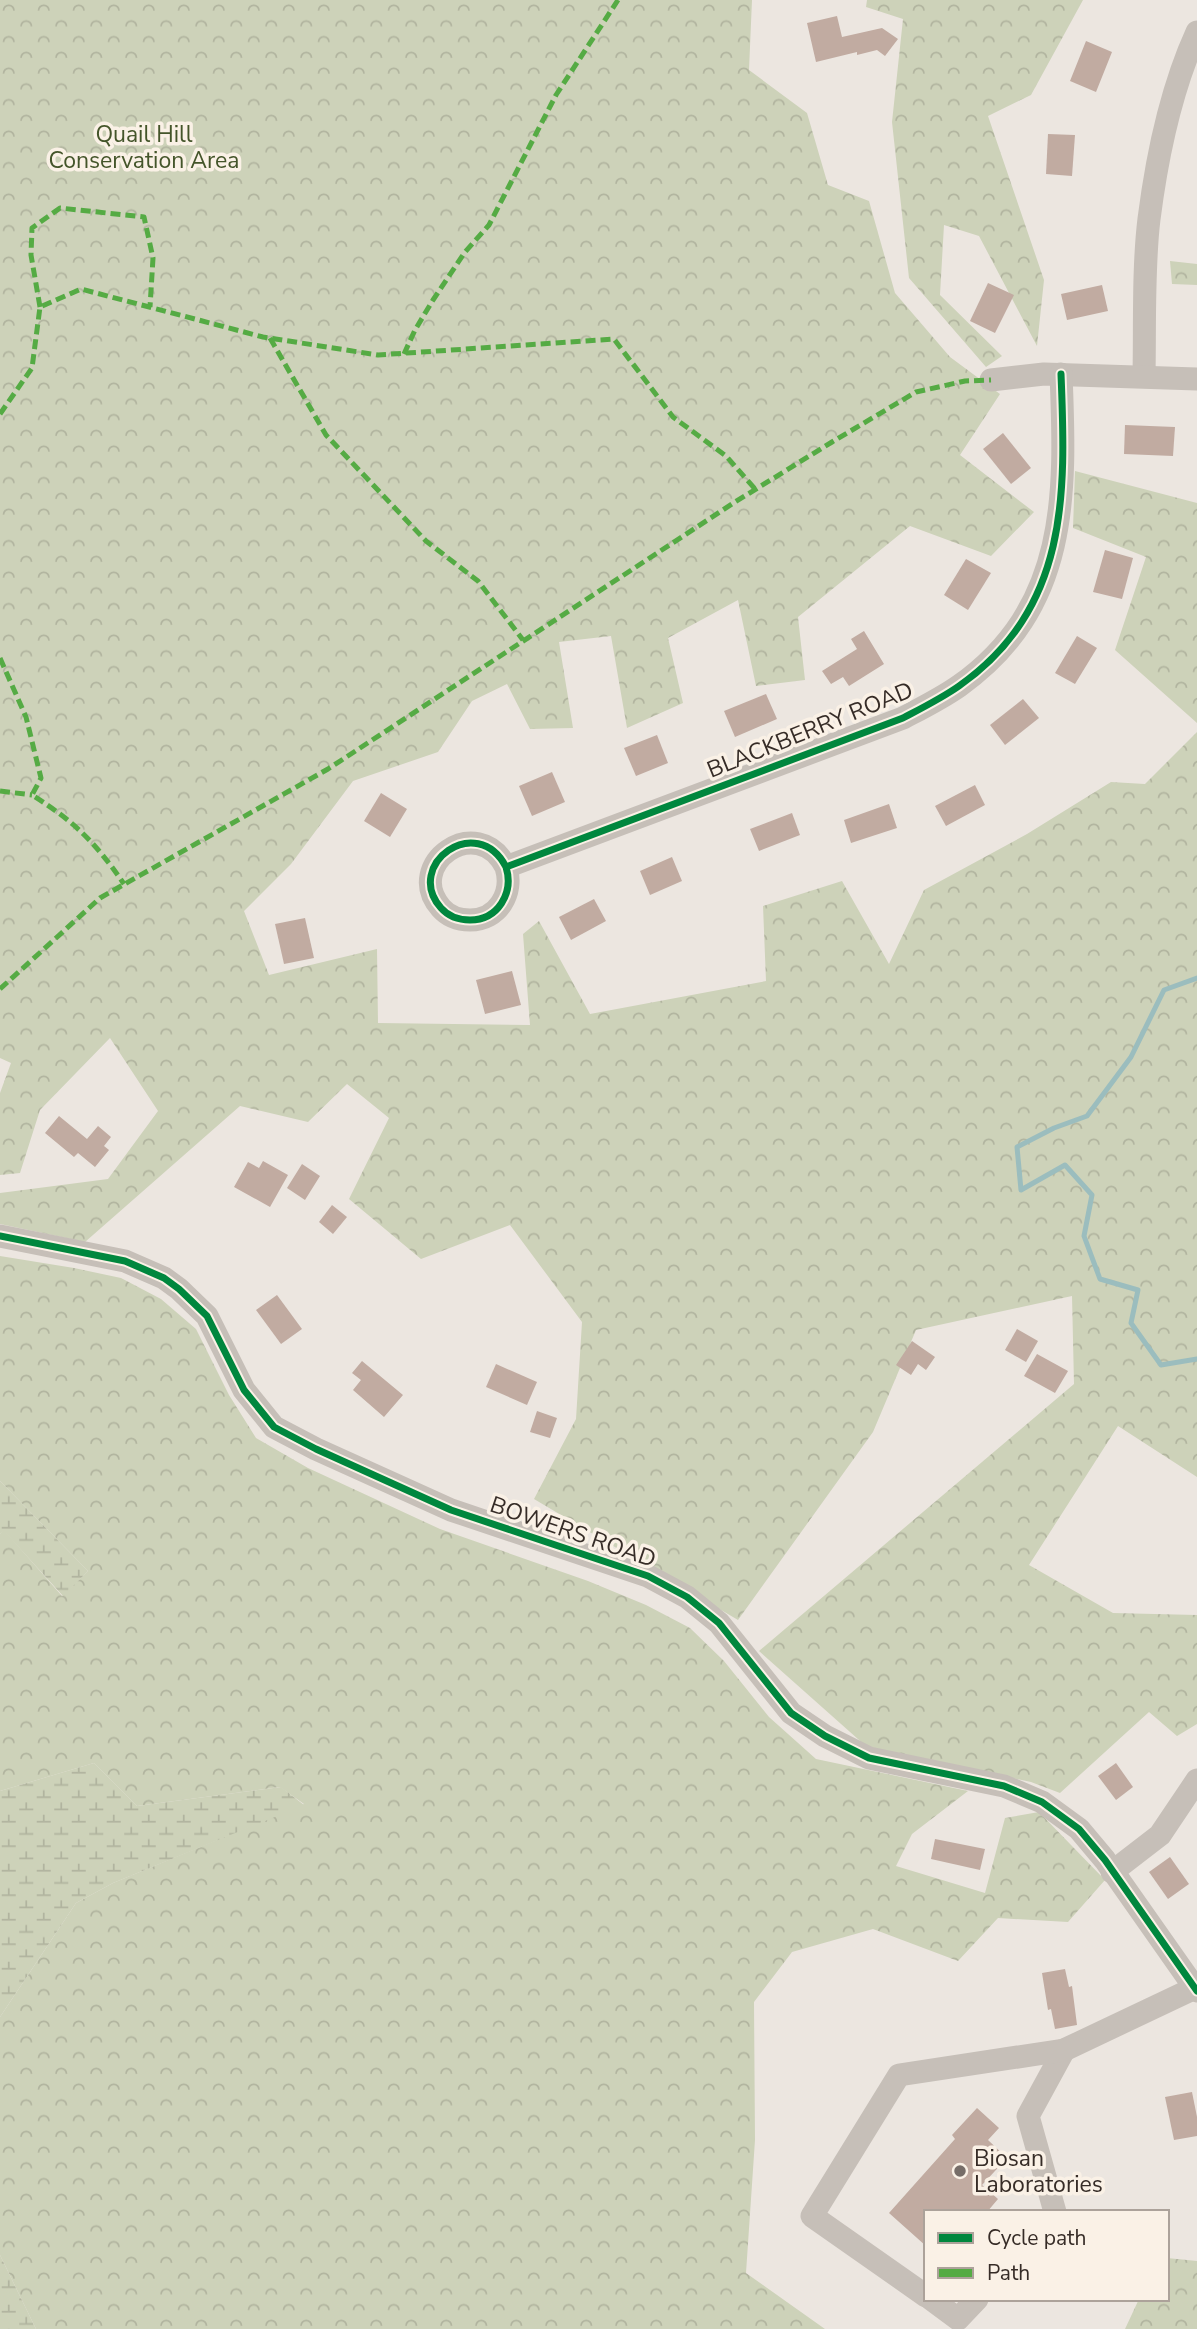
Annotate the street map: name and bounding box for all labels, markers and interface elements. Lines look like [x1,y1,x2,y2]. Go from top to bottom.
park label: Quail Hill Conservation Area [49,119,239,176]
street label: BLACKBERRY ROAD [702,675,918,785]
street label: BOWERS ROAD [486,1489,660,1575]
place label: Biosan Laboratories [974,2143,1103,2200]
marker: Biosan Laboratories [952,2163,968,2179]
legend [924,2210,1169,2301]
text: Cycle path [987,2224,1086,2252]
text: Path [987,2259,1030,2287]

